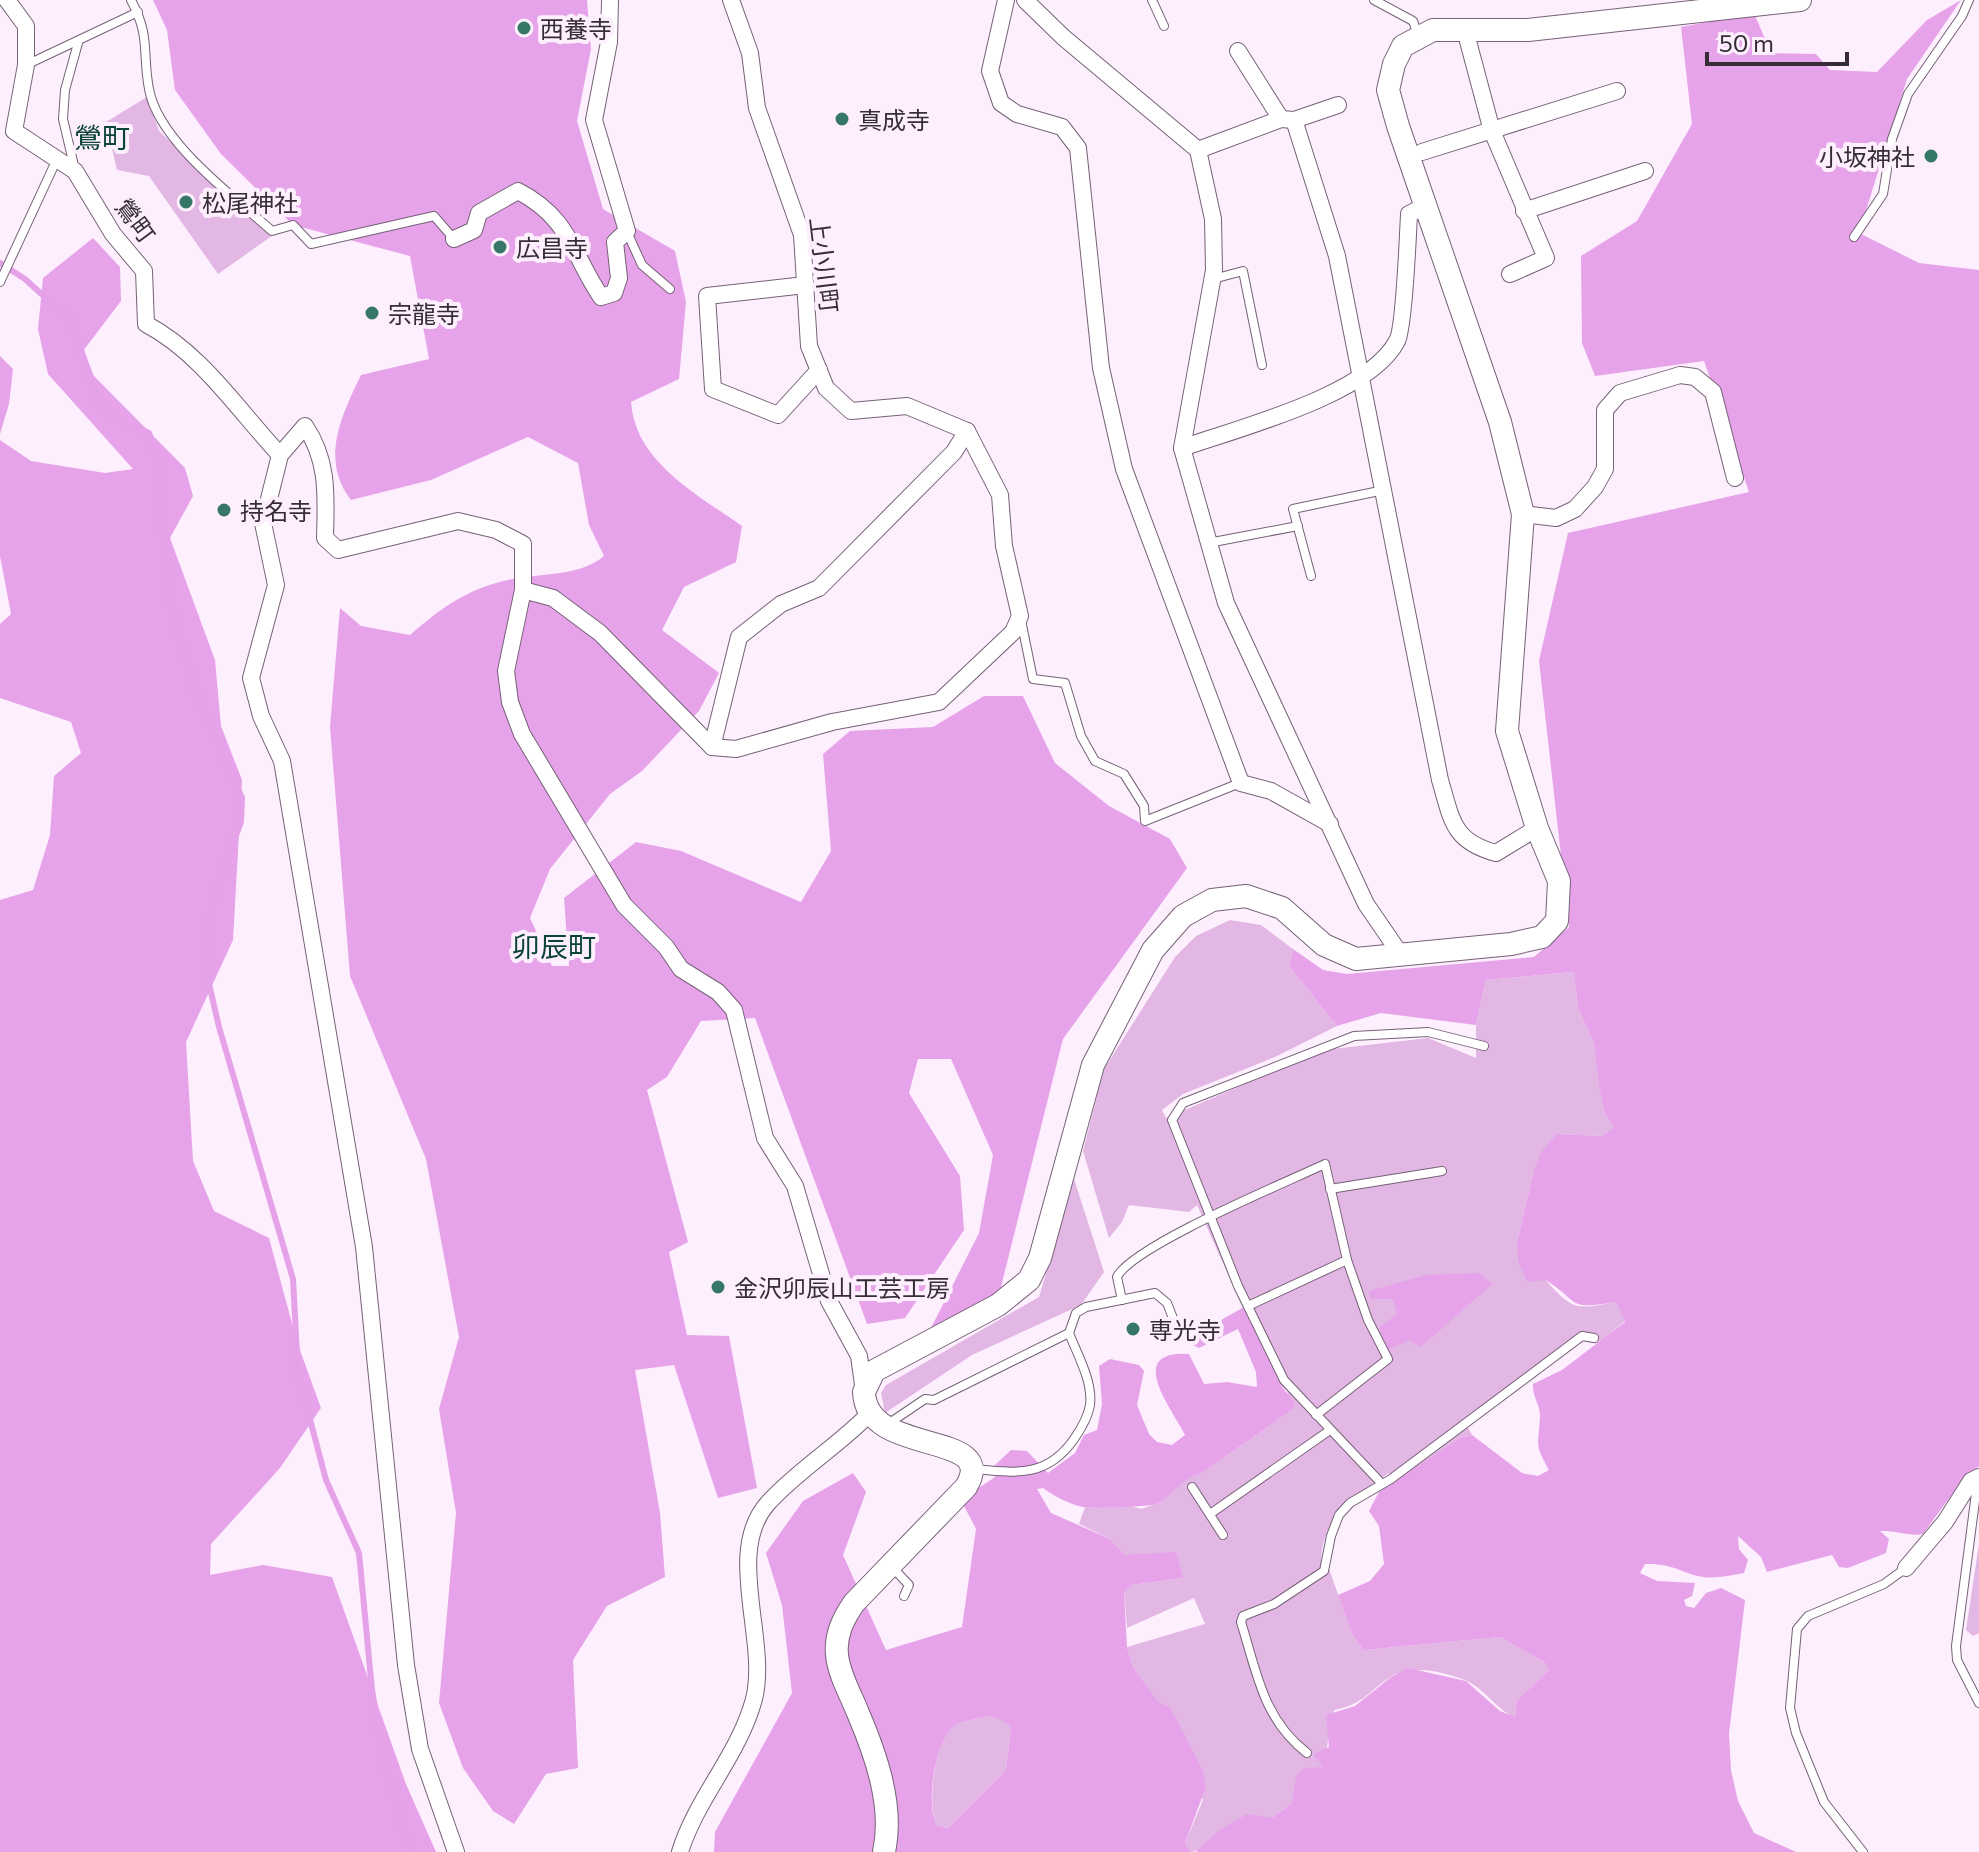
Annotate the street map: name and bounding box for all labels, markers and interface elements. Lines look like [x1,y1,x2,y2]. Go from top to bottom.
place label: 西養寺 [540,14,612,43]
scale bar [1707,16,1847,66]
marker: 西養寺 [515,19,533,37]
text: 50 m [1719,28,1774,57]
place label: 真成寺 [858,105,930,134]
marker: 真成寺 [833,110,851,128]
district label: 鶯町 [74,120,130,154]
place label: 小坂神社 [1819,142,1915,171]
marker: 小坂神社 [1922,147,1940,165]
place label: 松尾神社 [202,188,298,217]
street label: 鶯町 [110,192,162,248]
marker: 松尾神社 [177,193,195,211]
street label: 上小川町 [805,216,845,314]
place label: 広昌寺 [516,233,588,262]
marker: 広昌寺 [491,238,509,256]
place label: 宗龍寺 [388,299,460,328]
marker: 宗龍寺 [363,304,381,322]
place label: 持名寺 [240,496,312,525]
marker: 持名寺 [215,501,233,519]
district label: 卯辰町 [512,929,596,963]
place label: 金沢卯辰山工芸工房 [734,1273,950,1302]
marker: 金沢卯辰山工芸工房 [709,1278,727,1296]
place label: 専光寺 [1149,1315,1221,1344]
marker: 専光寺 [1124,1320,1142,1338]

